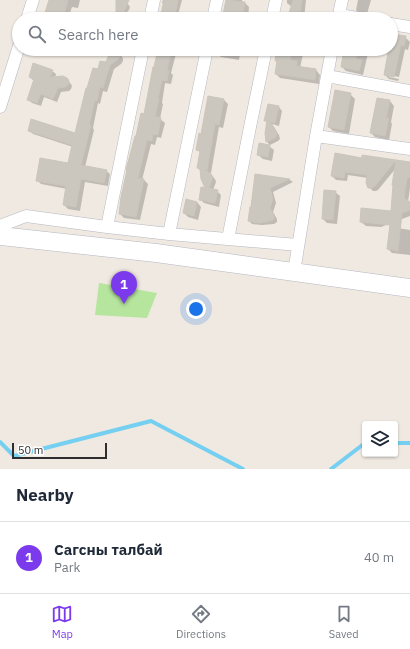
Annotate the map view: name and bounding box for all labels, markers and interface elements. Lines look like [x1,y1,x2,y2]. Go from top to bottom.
search box [12,12,398,56]
icon: search [26,23,48,45]
text: Search here [58,25,138,44]
pin: 1 [111,271,137,304]
your location [186,299,206,319]
map controls [362,421,398,457]
button: layers [362,421,398,457]
scale bar [12,441,107,460]
text: 50 m [18,443,43,457]
text: Nearby [16,484,74,506]
text: Сагсны талбай [54,540,163,559]
text: 1 [25,549,33,566]
text: 40 m [364,549,394,566]
text: Park [54,559,80,576]
tab: Map [51,603,73,641]
tab: Directions [176,603,226,641]
tab: Saved [329,603,359,641]

